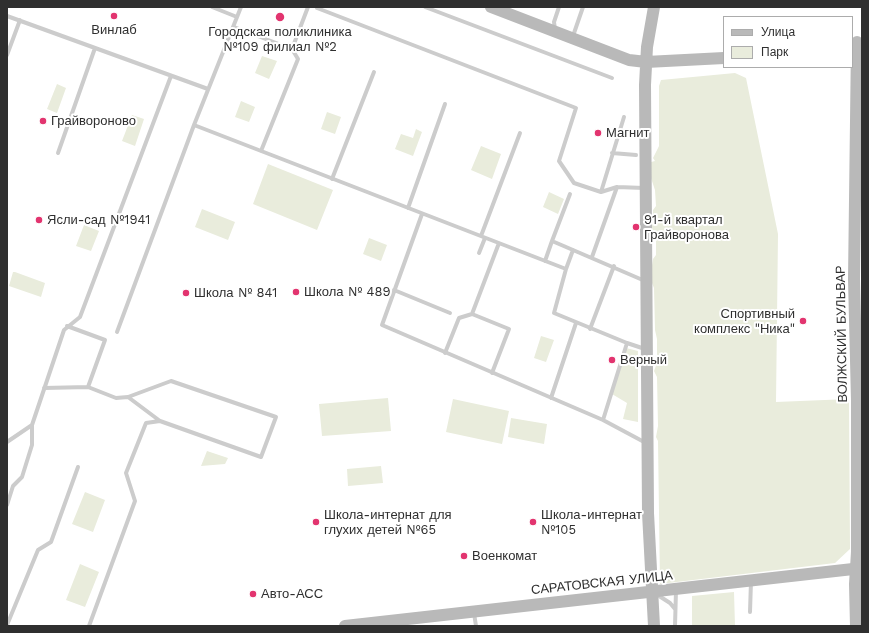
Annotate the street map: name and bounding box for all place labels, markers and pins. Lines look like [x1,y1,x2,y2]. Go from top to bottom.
marker: Винлаб [109,11,119,21]
marker: Городская поликлиника №109 филиал №2 [274,11,286,23]
place label: Винлаб [91,22,137,38]
place label: Городская поликлиника №109 филиал №2 [208,24,352,55]
place label: Грайвороново [51,113,136,129]
marker: Грайвороново [38,116,48,126]
place label: Магнит [606,125,649,141]
marker: Магнит [593,128,603,138]
place label: Ясли-сад №1941 [47,212,150,228]
place label: 91-й квартал Грайворонова [644,212,729,243]
marker: Ясли-сад №1941 [34,215,44,225]
marker: 91-й квартал Грайворонова [631,222,641,232]
place label: Школа № 489 [304,284,391,300]
place label: Школа № 841 [194,285,277,301]
marker: Школа № 489 [291,287,301,297]
marker: Школа № 841 [181,288,191,298]
place label: Спортивный комплекс "Ника" [694,306,795,337]
marker: Спортивный комплекс "Ника" [798,316,808,326]
place label: Верный [620,352,667,368]
marker: Верный [607,355,617,365]
place label: Школа-интернат для глухих детей №65 [324,507,452,538]
place label: Школа-интернат №105 [541,507,642,538]
marker: Школа-интернат для глухих детей №65 [311,517,321,527]
marker: Школа-интернат №105 [528,517,538,527]
place label: Военкомат [472,548,537,564]
marker: Военкомат [459,551,469,561]
place label: Авто-АСС [261,586,323,602]
marker: Авто-АСС [248,589,258,599]

